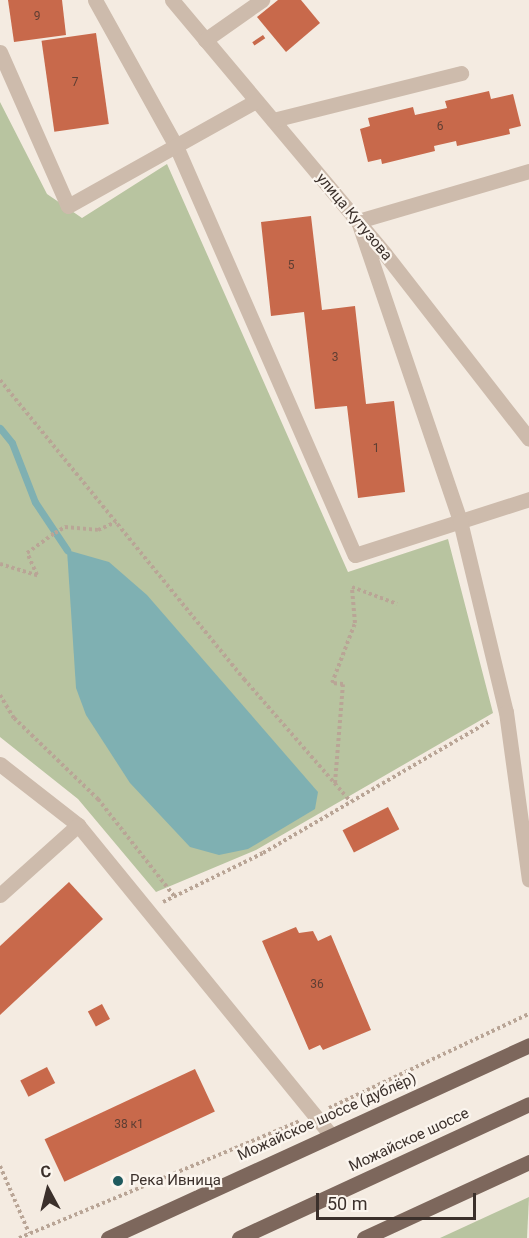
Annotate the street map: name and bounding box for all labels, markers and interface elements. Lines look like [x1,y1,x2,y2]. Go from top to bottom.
house number: 9 [34,10,40,24]
house number: 7 [72,76,78,90]
house number: 6 [437,120,443,134]
street label: улица Кутузова [312,170,396,264]
house number: 5 [288,259,294,273]
house number: 3 [332,351,338,365]
house number: 1 [373,442,379,456]
house number: 36 [310,978,324,992]
street label: Можайское шоссе (дублёр) [235,1069,419,1165]
street label: Можайское шоссе [346,1104,472,1176]
house number: 38 к1 [114,1118,144,1132]
north arrow [18,1160,78,1220]
text: С [39,1162,52,1182]
place label: Река Ивница [130,1172,221,1190]
marker: Река Ивница [111,1174,125,1188]
scale bar [319,1181,480,1219]
text: 50 m [327,1193,367,1214]

